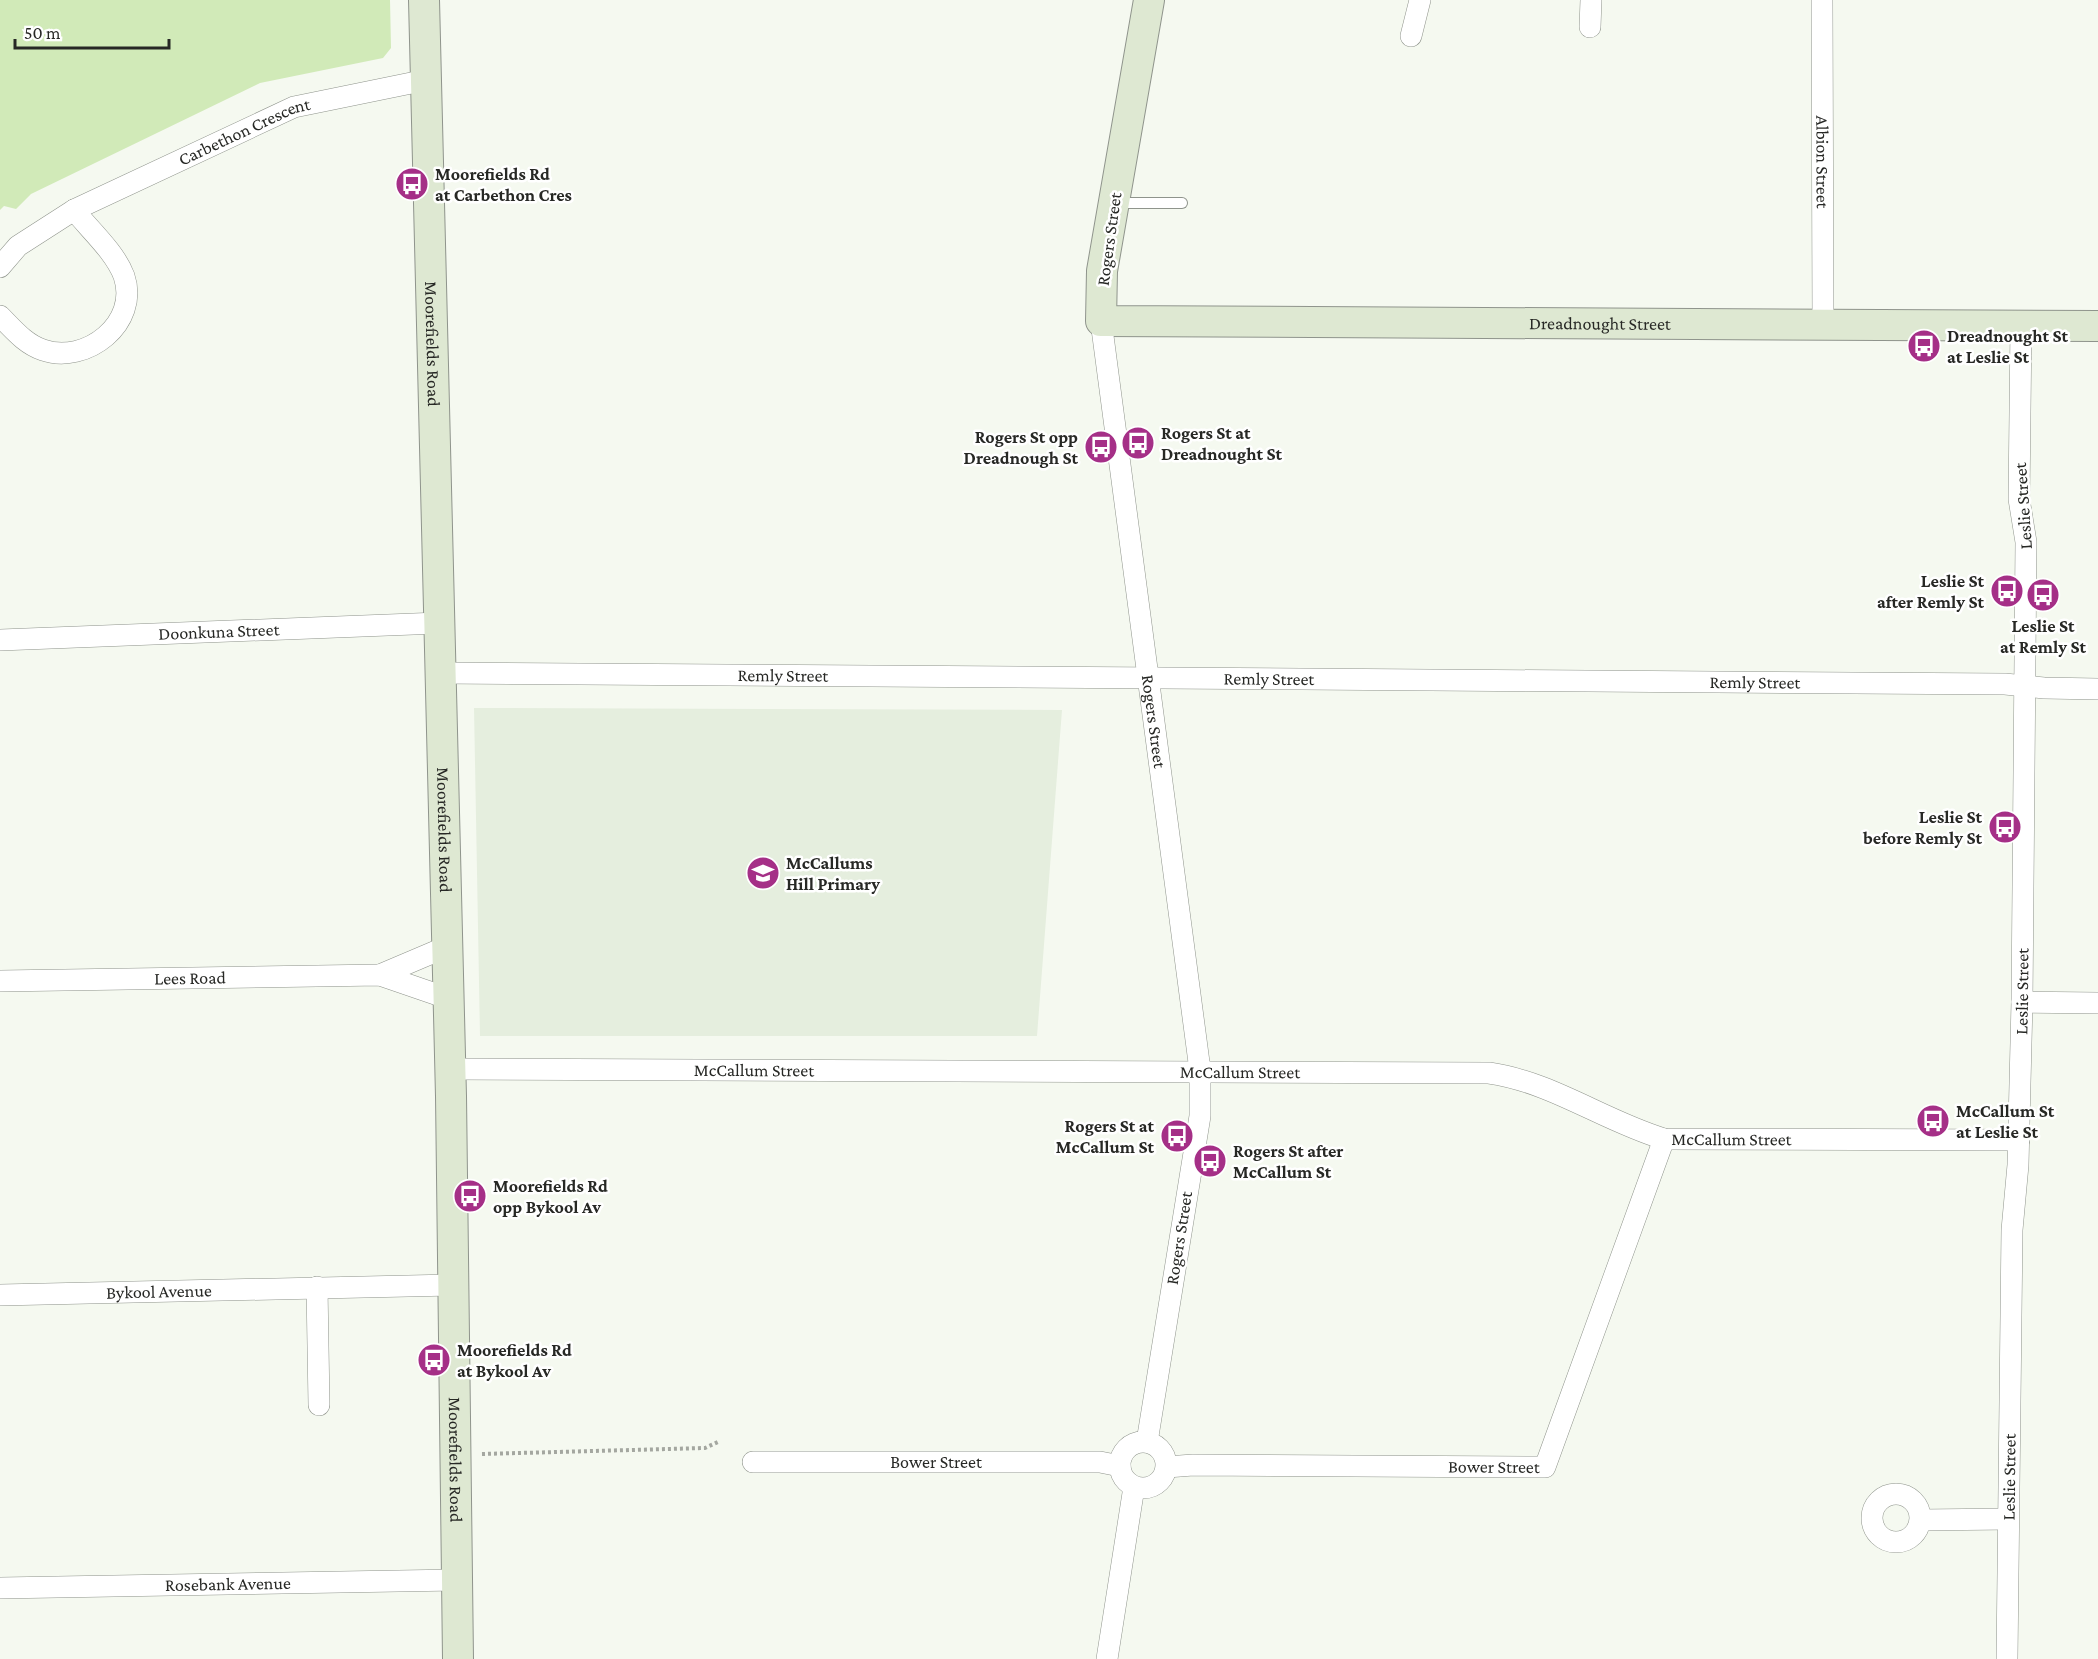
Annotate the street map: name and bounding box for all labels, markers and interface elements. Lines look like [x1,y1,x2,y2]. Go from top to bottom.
scale bar [15,12,170,50]
text: 50 m [24,23,61,43]
street label: Carbethon Crescent [175,94,313,170]
street label: Albion Street [1812,115,1833,210]
place label: Moorefields Rd at Carbethon Cres [435,164,572,205]
bus stop icon: Moorefields Rd at Carbethon Cres [394,166,430,202]
street label: Rogers Street [1093,190,1126,287]
street label: Moorefields Road [421,281,444,407]
street label: Dreadnought Street [1529,313,1672,334]
place label: Dreadnought St at Leslie St [1947,326,2068,367]
bus stop icon: Dreadnought St at Leslie St [1906,328,1942,364]
place label: Rogers St at Dreadnought St [1161,423,1282,464]
bus stop icon: Rogers St at Dreadnought St [1120,425,1156,461]
place label: Rogers St opp Dreadnough St [964,427,1079,468]
bus stop icon: Rogers St opp Dreadnough St [1083,429,1119,465]
street label: Leslie Street [2010,461,2036,550]
place label: Leslie St after Remly St [1877,571,1985,612]
bus stop icon: Leslie St after Remly St [1989,573,2025,609]
bus stop icon: Leslie St at Remly St [2025,577,2061,613]
place label: Leslie St at Remly St [2000,616,2086,657]
street label: Doonkuna Street [158,619,281,644]
street label: Remly Street [738,665,829,686]
street label: Remly Street [1224,669,1315,689]
street label: Remly Street [1710,672,1801,693]
street label: Rogers Street [1138,674,1170,771]
street label: Moorefields Road [433,767,456,893]
place label: Leslie St before Remly St [1862,807,1983,848]
bus stop icon: Leslie St before Remly St [1987,809,2023,845]
place label: McCallums Hill Primary [786,853,880,894]
school or university icon: McCallums Hill Primary [745,855,781,891]
street label: Leslie Street [2011,947,2032,1035]
street label: Lees Road [154,967,227,989]
street label: McCallum Street [694,1060,815,1080]
street label: McCallum Street [1180,1062,1301,1082]
place label: McCallum St at Leslie St [1956,1101,2055,1142]
bus stop icon: McCallum St at Leslie St [1915,1103,1951,1139]
place label: Rogers St at McCallum St [1056,1116,1155,1157]
bus stop icon: Rogers St at McCallum St [1159,1118,1195,1154]
street label: McCallum Street [1671,1129,1793,1149]
place label: Rogers St after McCallum St [1233,1141,1344,1182]
bus stop icon: Rogers St after McCallum St [1192,1143,1228,1179]
place label: Moorefields Rd opp Bykool Av [493,1176,608,1217]
bus stop icon: Moorefields Rd opp Bykool Av [452,1178,488,1214]
street label: Rogers Street [1162,1189,1196,1286]
street label: Bykool Avenue [106,1280,212,1303]
place label: Moorefields Rd at Bykool Av [457,1340,572,1381]
bus stop icon: Moorefields Rd at Bykool Av [416,1342,452,1378]
street label: Moorefields Road [445,1397,466,1523]
street label: Leslie Street [1999,1432,2020,1521]
street label: Bower Street [890,1452,983,1472]
street label: Bower Street [1448,1456,1541,1477]
street label: Rosebank Avenue [165,1573,291,1595]

